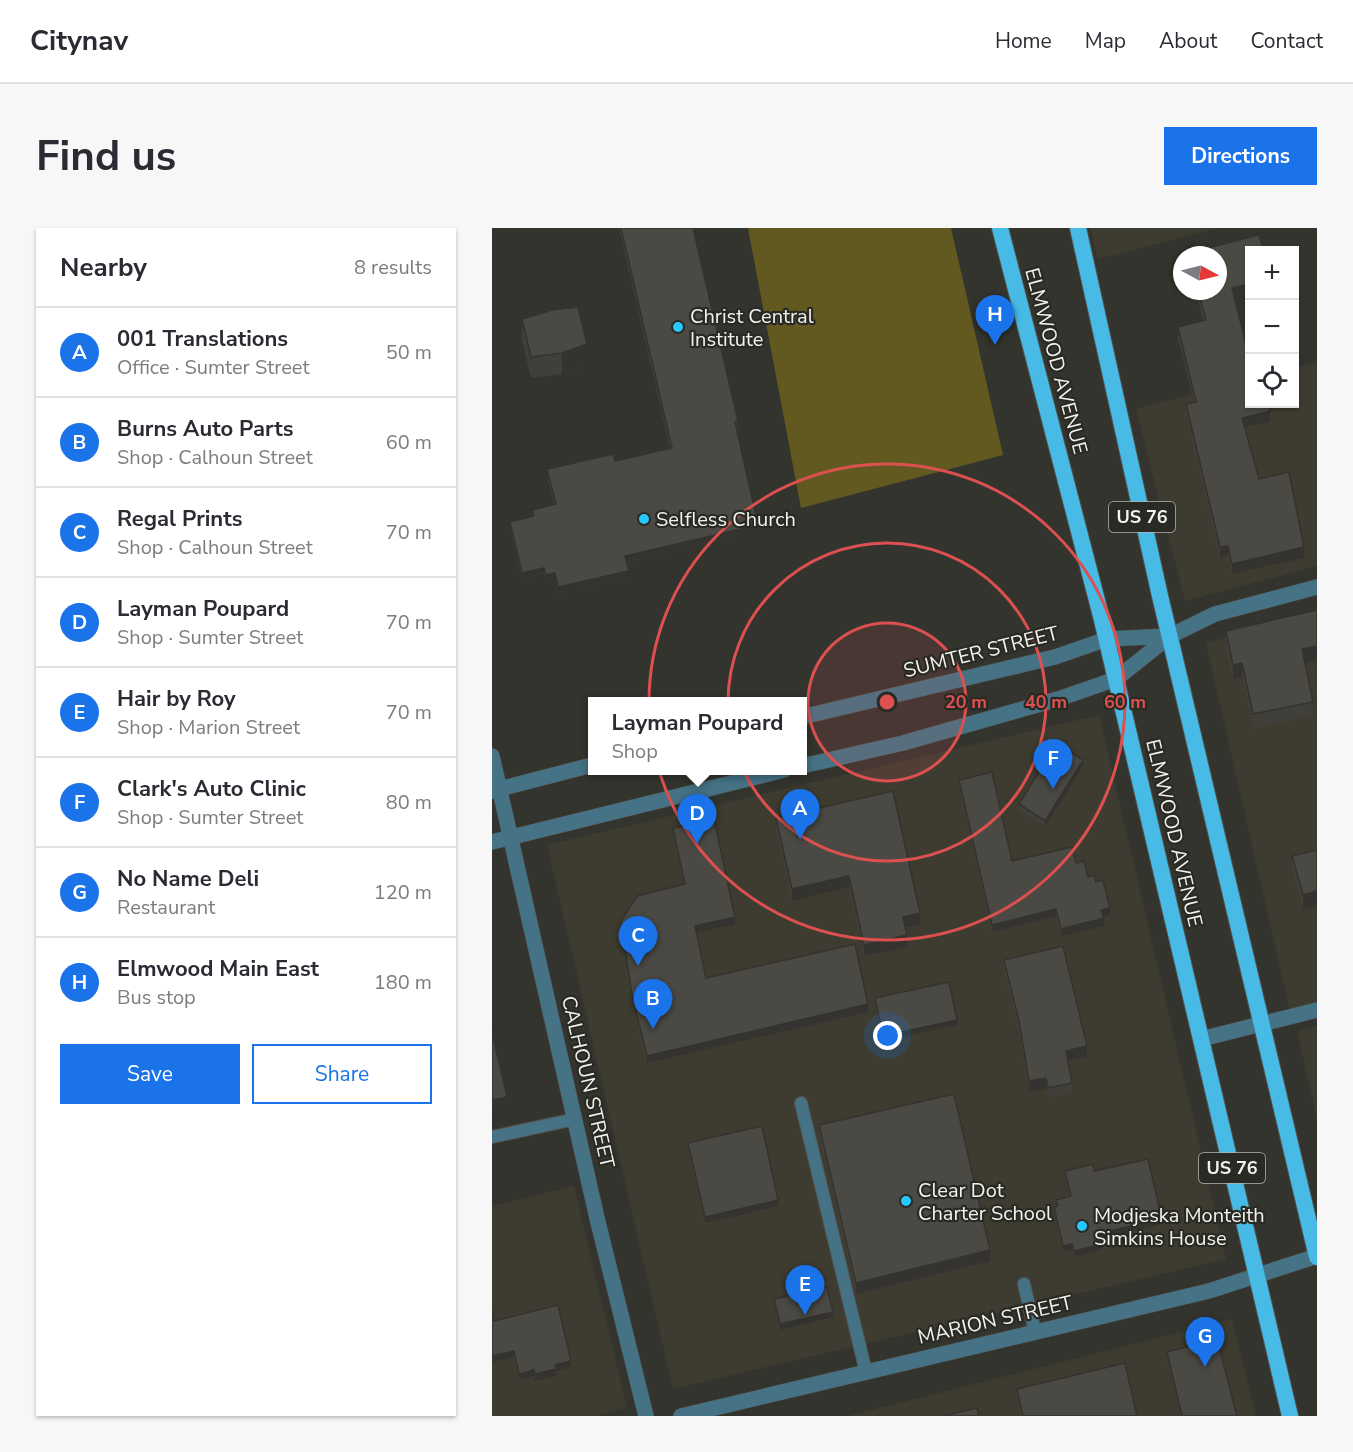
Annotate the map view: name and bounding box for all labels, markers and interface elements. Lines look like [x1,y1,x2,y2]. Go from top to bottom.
text: Citynav [30,22,128,60]
text: Home [995,27,1052,55]
text: Map [1085,27,1126,55]
text: About [1159,27,1217,55]
text: Contact [1250,27,1323,55]
button: Directions [1164,127,1317,185]
text: Find us [36,128,176,185]
north arrow [1173,246,1227,300]
map controls [1245,246,1299,408]
button: + [1245,246,1299,300]
text: Nearby [60,250,147,285]
text: 8 results [354,254,432,281]
street label: ELMWOOD AVENUE [1018,265,1094,457]
pin: H [976,296,1014,345]
button: − [1245,300,1299,354]
place label: Christ Central Institute [690,303,814,353]
marker: Christ Central Institute [671,320,685,334]
text: 001 Translations [117,324,288,354]
text: A [72,339,87,366]
text: 50 m [386,339,432,366]
text: Office · Sumter Street [117,354,309,381]
button: locate [1245,354,1299,408]
text: Burns Auto Parts [117,414,293,444]
text: B [73,429,86,456]
text: 60 m [386,429,432,456]
text: Shop · Calhoun Street [117,444,313,471]
road number: US 76 [1109,502,1175,532]
text: Regal Prints [117,504,242,534]
place label: Selfless Church [656,506,796,533]
marker: Selfless Church [637,512,651,526]
text: C [73,519,86,546]
text: 70 m [386,519,432,546]
text: Shop · Calhoun Street [117,534,313,561]
text: Layman Poupard [117,594,289,624]
text: D [72,609,87,636]
text: 70 m [386,609,432,636]
street label: SUMTER STREET [901,620,1061,684]
text: Shop · Sumter Street [117,624,303,651]
text: Hair by Roy [117,684,236,714]
text: 20 m [945,690,987,714]
text: 40 m [1025,690,1067,714]
text: 60 m [1104,690,1146,714]
centre of rings [877,692,897,712]
popup [588,697,807,775]
text: E [74,699,85,726]
text: 70 m [386,699,432,726]
text: Layman Poupard [611,708,784,738]
text: Shop · Marion Street [117,714,300,741]
street label: ELMWOOD AVENUE [1139,736,1209,930]
text: Shop [611,738,658,765]
pin: F [1034,740,1072,789]
text: Clark's Auto Clinic [117,774,306,804]
text: F [74,789,85,816]
text: 80 m [386,789,432,816]
pin: A [780,790,820,839]
pin: D [678,794,716,844]
text: Shop · Sumter Street [117,804,303,831]
text: No Name Deli [117,864,259,894]
text: G [72,879,87,906]
text: 120 m [374,879,432,906]
text: Restaurant [117,894,215,921]
pin: C [618,916,658,966]
text: Elmwood Main East [117,954,319,984]
text: H [72,969,87,996]
text: 180 m [374,969,432,996]
pin: B [634,980,672,1029]
text: Bus stop [117,984,196,1011]
street label: CALHOUN STREET [555,993,621,1171]
your location [873,1021,902,1050]
button: Save [60,1044,240,1104]
button: Share [252,1044,432,1104]
road number: US 76 [1199,1153,1265,1183]
place label: Clear Dot Charter School [918,1177,1052,1227]
marker: Clear Dot Charter School [899,1194,913,1208]
place label: Modjeska Monteith Simkins House [1094,1202,1265,1252]
marker: Modjeska Monteith Simkins House [1075,1219,1089,1233]
pin: E [786,1266,824,1315]
street label: MARION STREET [915,1289,1075,1351]
pin: G [1186,1318,1224,1367]

